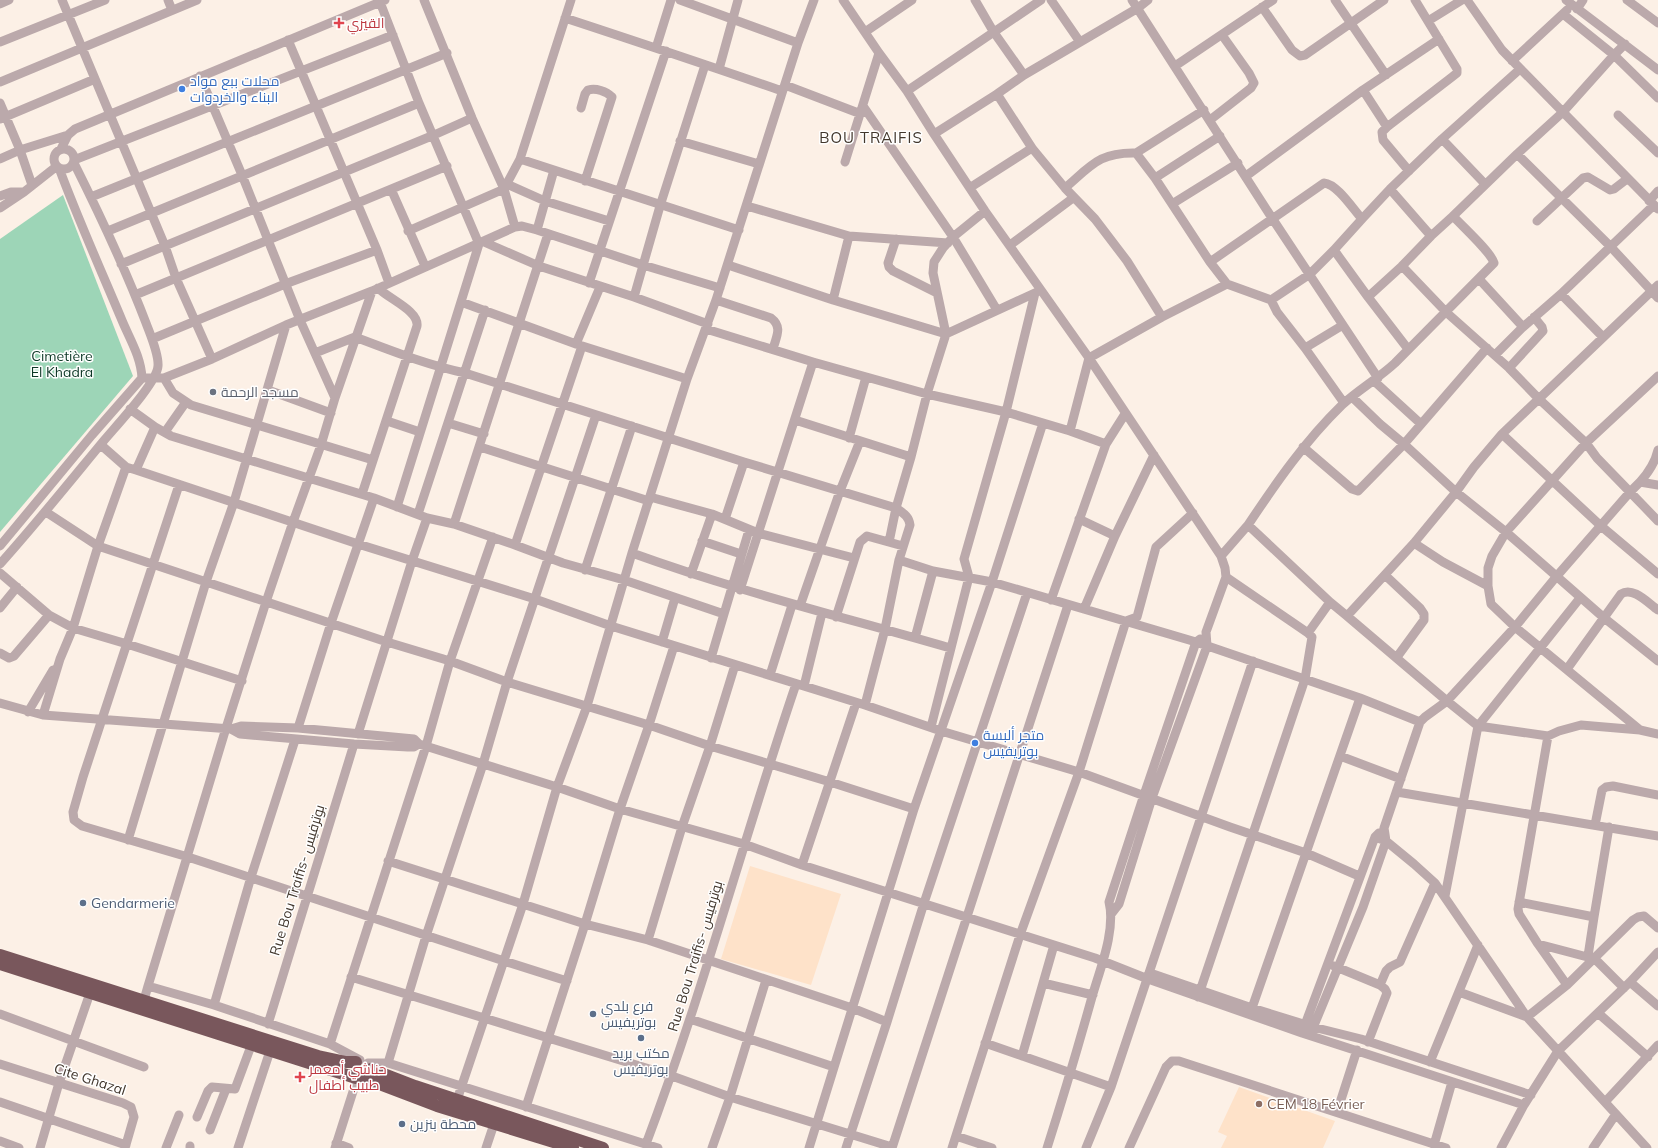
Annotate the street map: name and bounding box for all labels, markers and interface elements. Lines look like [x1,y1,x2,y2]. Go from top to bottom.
place label: القيزي [347,14,384,35]
marker: القيزي [334,18,344,28]
place label: محلات ببع مواد البناء والخردوات [190,72,280,106]
marker: محلات ببع مواد البناء والخردوات [177,84,187,94]
district label: BOU TRAIFIS [819,128,923,147]
park label: Cimetière El Khadra [31,347,93,381]
place label: مسجد الرحمة [221,383,299,401]
marker: مسجد الرحمة [208,387,218,397]
place label: متجر ألبسة بوتريفيس [983,726,1044,760]
marker: متجر ألبسة بوتريفيس [970,738,980,748]
street label: Rue Bou Traifis- بوترفيس [265,802,329,958]
street label: Rue Bou Traifis- بوترفيس [663,878,727,1034]
place label: Gendarmerie [91,894,175,912]
marker: Gendarmerie [78,898,88,908]
place label: فرع بلدي بوتريفيس [601,997,656,1031]
marker: فرع بلدي بوتريفيس [588,1009,598,1019]
marker: مكتب بريد بوتريفيس [636,1033,646,1043]
place label: مكتب بريد بوتريفيس [612,1044,670,1078]
street label: Cite Ghazal [52,1059,128,1099]
place label: حناشي أمعمر طبيب أطفال [308,1060,387,1094]
marker: حناشي أمعمر طبيب أطفال [294,1071,306,1083]
place label: CEM 18 Février [1267,1095,1366,1113]
marker: CEM 18 Février [1254,1099,1264,1109]
place label: محطة بنزين [410,1115,476,1133]
marker: محطة بنزين [397,1119,407,1129]

